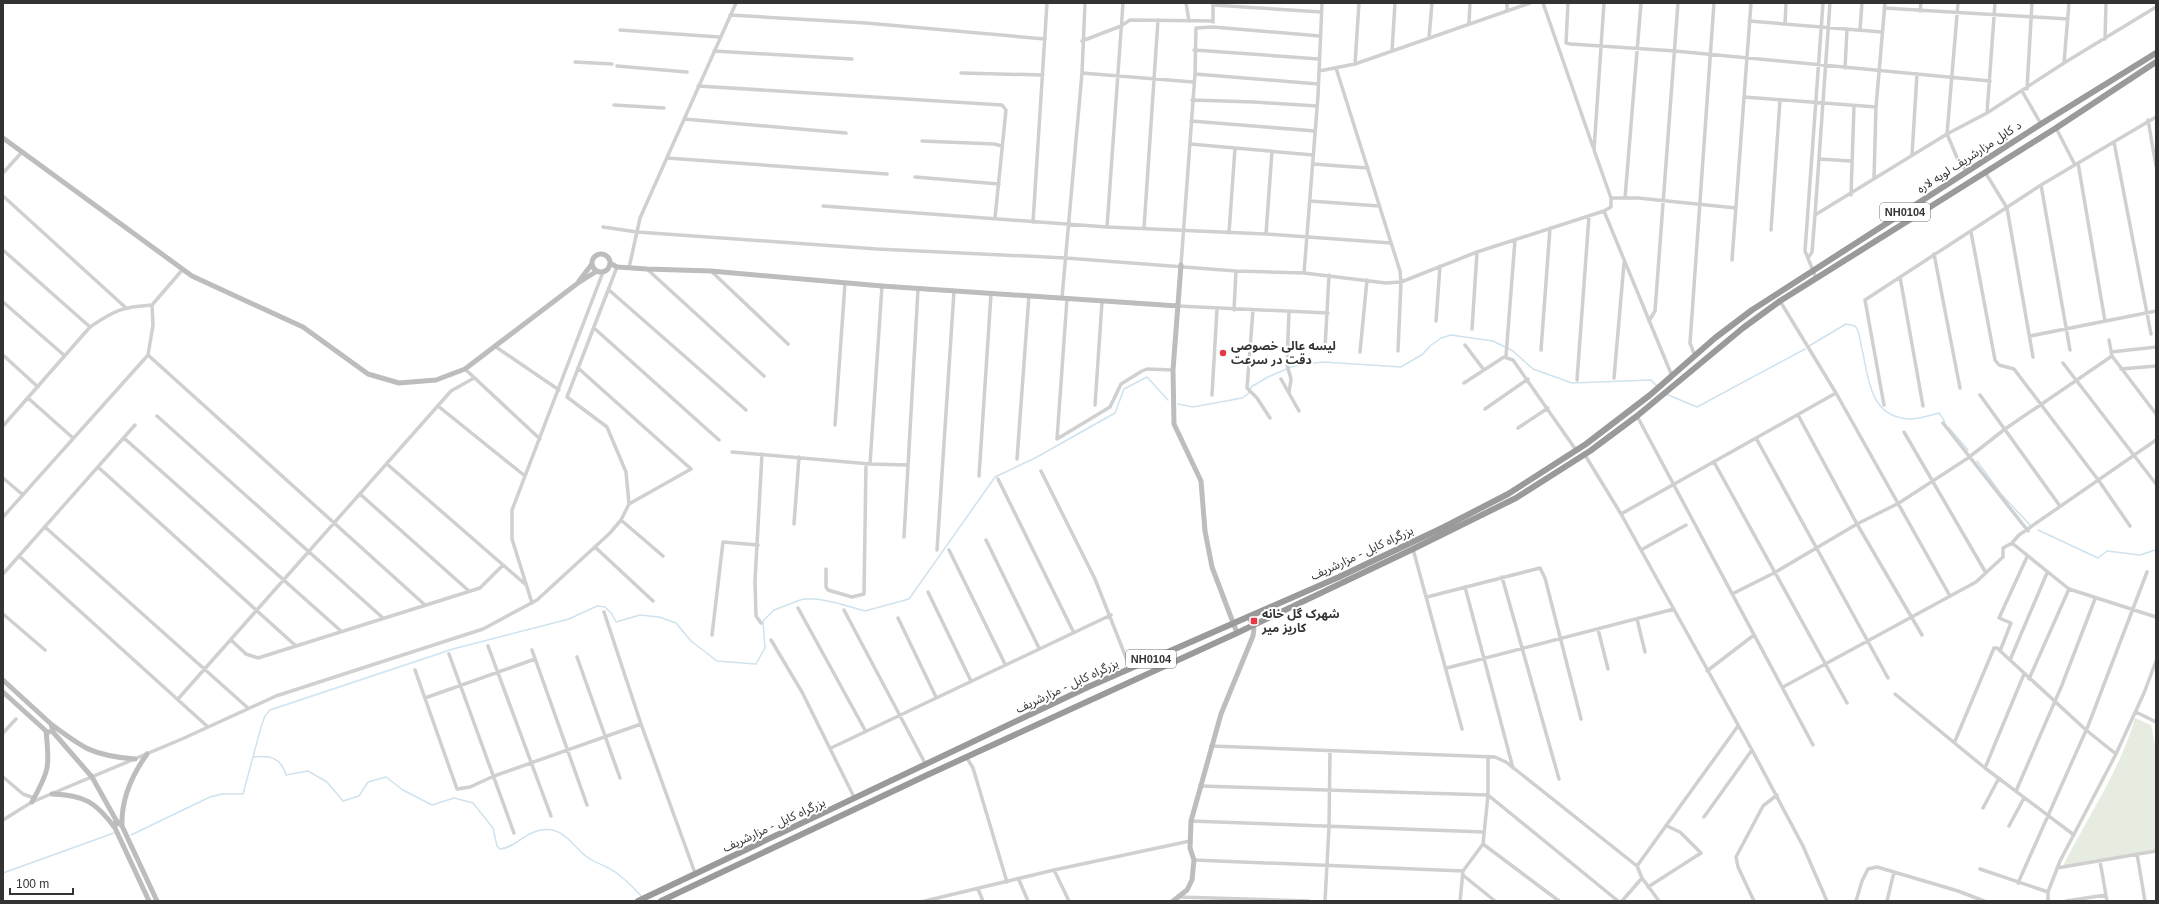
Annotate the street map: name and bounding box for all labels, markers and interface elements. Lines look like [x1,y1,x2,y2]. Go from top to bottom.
street label: د کابل مزارشریف لویه لاره [1914,118,2024,196]
road number: NH0104 [1880,203,1930,221]
place label: لیسه عالی خصوصی دقت در سرعت [1231,339,1336,367]
marker: لیسه عالی خصوصی دقت در سرعت [1218,348,1228,358]
street label: بزرگراه کابل - مزارشریف [1308,523,1416,583]
place label: شهرک گل خانه کاریز میر [1261,607,1340,635]
marker: شهرک گل خانه کاریز میر [1249,616,1259,626]
road number: NH0104 [1126,650,1176,668]
street label: بزرگراه کابل - مزارشریف [1013,656,1121,716]
street label: بزرگراه کابل - مزارشریف [720,795,828,855]
scale bar [10,870,73,896]
text: 100 m [16,877,49,891]

